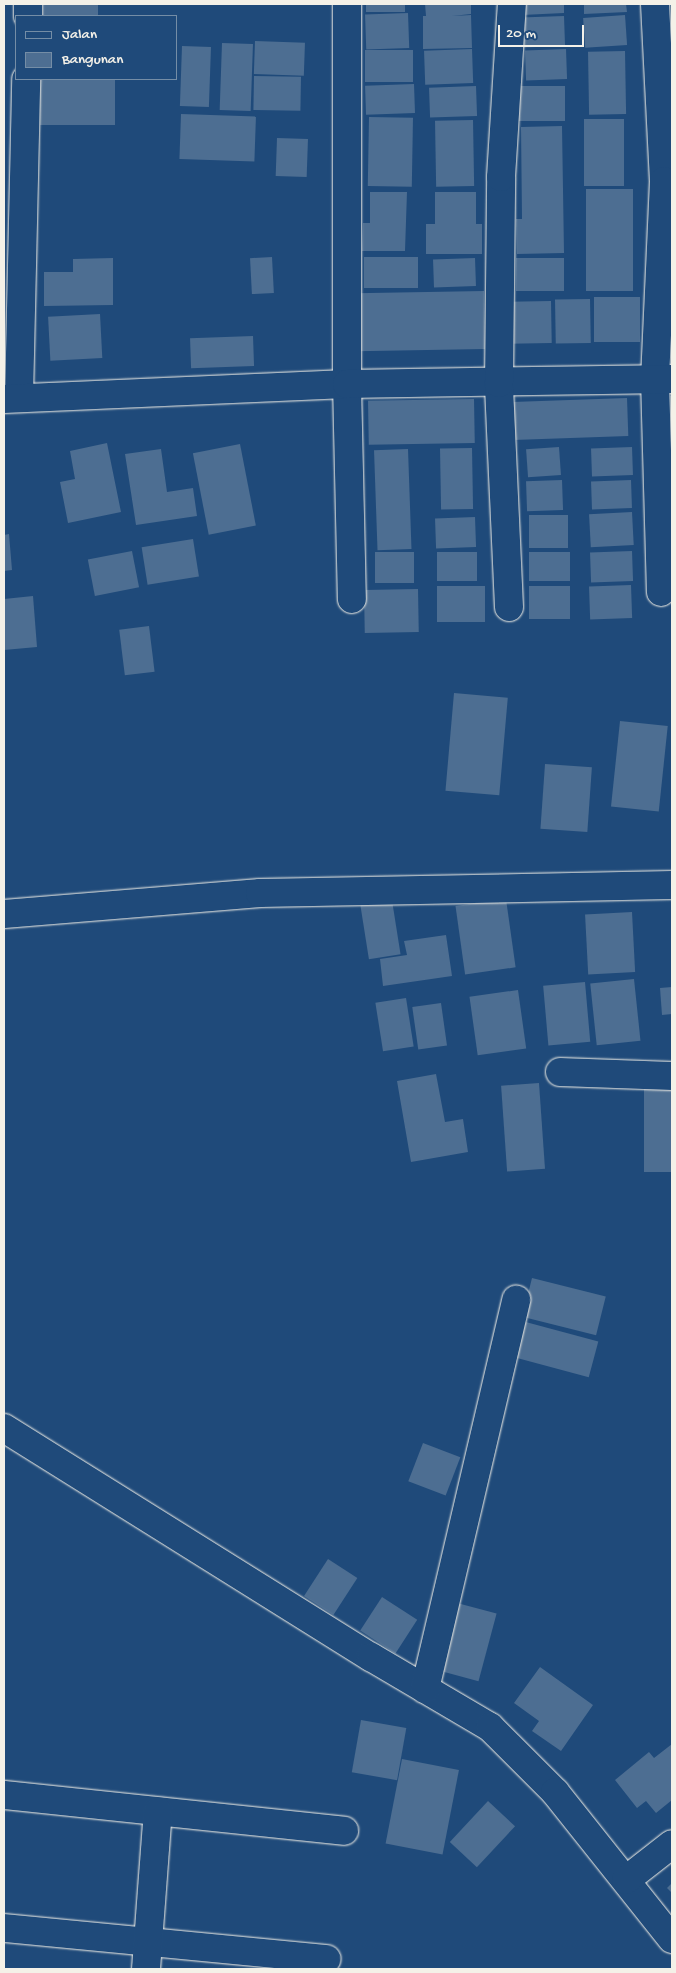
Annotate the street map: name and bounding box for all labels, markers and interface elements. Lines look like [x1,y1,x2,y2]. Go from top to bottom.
legend [15,15,178,80]
scale bar [501,15,587,47]
text: 20 m [506,25,536,43]
text: Jalan [62,26,97,44]
text: Bangunan [62,51,123,69]

